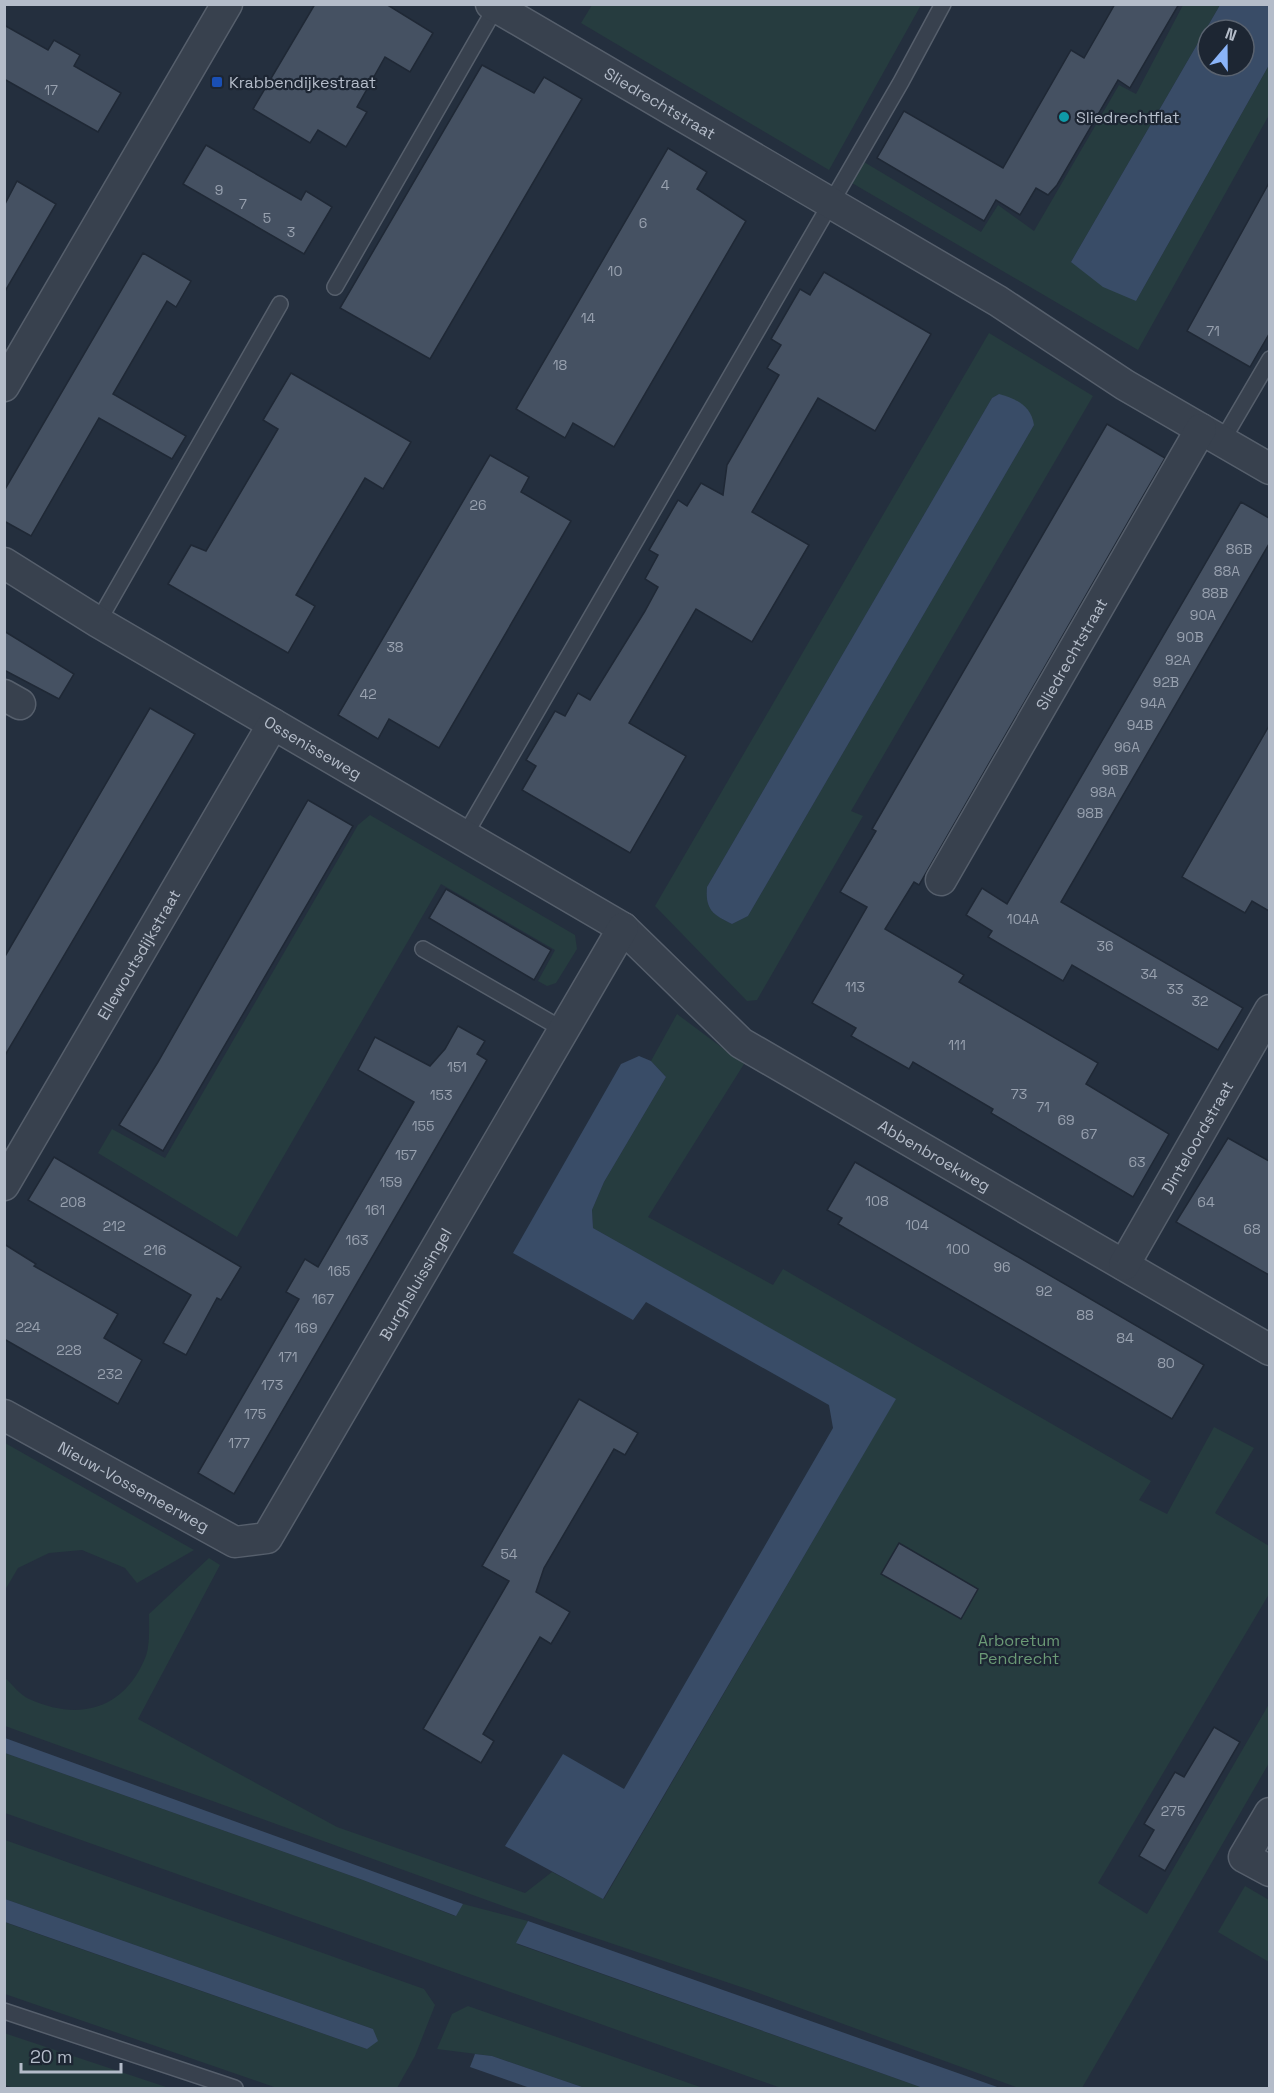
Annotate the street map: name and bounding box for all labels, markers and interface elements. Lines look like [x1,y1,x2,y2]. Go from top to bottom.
north arrow [1196,18,1256,78]
text: N [1222,23,1240,46]
street label: Sliedrechtstraat [600,63,719,144]
place label: Krabbendijkestraat [229,72,376,93]
marker: Krabbendijkestraat [210,75,224,89]
house number: 17 [44,81,58,99]
place label: Sliedrechtflat [1076,107,1180,128]
marker: Sliedrechtflat [1057,110,1071,124]
house number: 4 [661,176,670,194]
house number: 9 [215,181,223,199]
house number: 7 [239,195,247,213]
house number: 5 [263,209,271,227]
house number: 6 [639,214,647,232]
house number: 3 [287,223,295,241]
house number: 10 [608,262,622,280]
house number: 14 [581,309,596,327]
house number: 71 [1206,322,1220,340]
house number: 18 [553,356,568,374]
house number: 26 [469,496,487,514]
house number: 86B [1226,540,1252,558]
house number: 88A [1214,562,1240,580]
house number: 88B [1202,584,1228,602]
street label: Sliedrechtstraat [1031,594,1112,714]
house number: 90A [1190,606,1216,624]
house number: 90B [1177,628,1203,646]
house number: 38 [386,638,404,656]
house number: 92A [1165,651,1191,669]
house number: 92B [1153,673,1179,691]
house number: 42 [359,685,377,703]
house number: 94A [1140,694,1166,712]
street label: Ossenisseweg [260,711,365,784]
house number: 94B [1127,716,1153,734]
house number: 96A [1114,738,1140,756]
house number: 96B [1102,761,1128,779]
house number: 98A [1090,783,1116,801]
house number: 98B [1077,804,1103,822]
street label: Ellewoutsdijkstraat [93,886,185,1024]
house number: 104A [1007,910,1039,928]
house number: 36 [1096,937,1114,955]
house number: 34 [1140,965,1158,983]
house number: 113 [845,978,865,996]
house number: 33 [1167,980,1183,998]
house number: 32 [1192,992,1208,1010]
house number: 111 [948,1036,966,1054]
house number: 151 [447,1058,467,1076]
street label: Dinteloordstraat [1157,1077,1238,1198]
house number: 73 [1011,1085,1027,1103]
house number: 153 [430,1086,452,1104]
house number: 71 [1036,1098,1050,1116]
house number: 69 [1057,1111,1075,1129]
street label: Abbenbroekweg [874,1115,994,1196]
house number: 155 [412,1117,434,1135]
house number: 67 [1081,1125,1097,1143]
house number: 157 [395,1146,417,1164]
house number: 63 [1128,1153,1146,1171]
house number: 159 [380,1173,402,1191]
house number: 108 [865,1192,889,1210]
house number: 208 [60,1193,86,1211]
house number: 64 [1197,1193,1215,1211]
house number: 161 [365,1201,385,1219]
house number: 104 [905,1216,929,1234]
house number: 212 [103,1217,125,1235]
house number: 68 [1243,1220,1261,1238]
street label: Burghsluissingel [375,1224,457,1344]
house number: 163 [346,1231,368,1249]
house number: 100 [946,1240,970,1258]
house number: 216 [144,1241,166,1259]
house number: 96 [993,1258,1011,1276]
house number: 165 [328,1262,350,1280]
house number: 92 [1035,1282,1053,1300]
house number: 167 [312,1290,334,1308]
house number: 88 [1076,1306,1094,1324]
house number: 224 [15,1318,41,1336]
house number: 169 [295,1319,318,1337]
house number: 84 [1116,1329,1134,1347]
house number: 228 [56,1341,82,1359]
house number: 171 [278,1348,298,1366]
house number: 80 [1157,1354,1175,1372]
house number: 232 [97,1365,123,1383]
house number: 173 [261,1376,283,1394]
house number: 175 [244,1405,266,1423]
house number: 177 [228,1434,250,1452]
street label: Nieuw-Vossemeerweg [54,1437,213,1537]
house number: 54 [500,1545,518,1563]
park label: Arboretum Pendrecht [978,1630,1060,1669]
house number: 275 [1161,1802,1185,1820]
scale bar [21,2036,122,2074]
text: 20 m [30,2045,73,2068]

